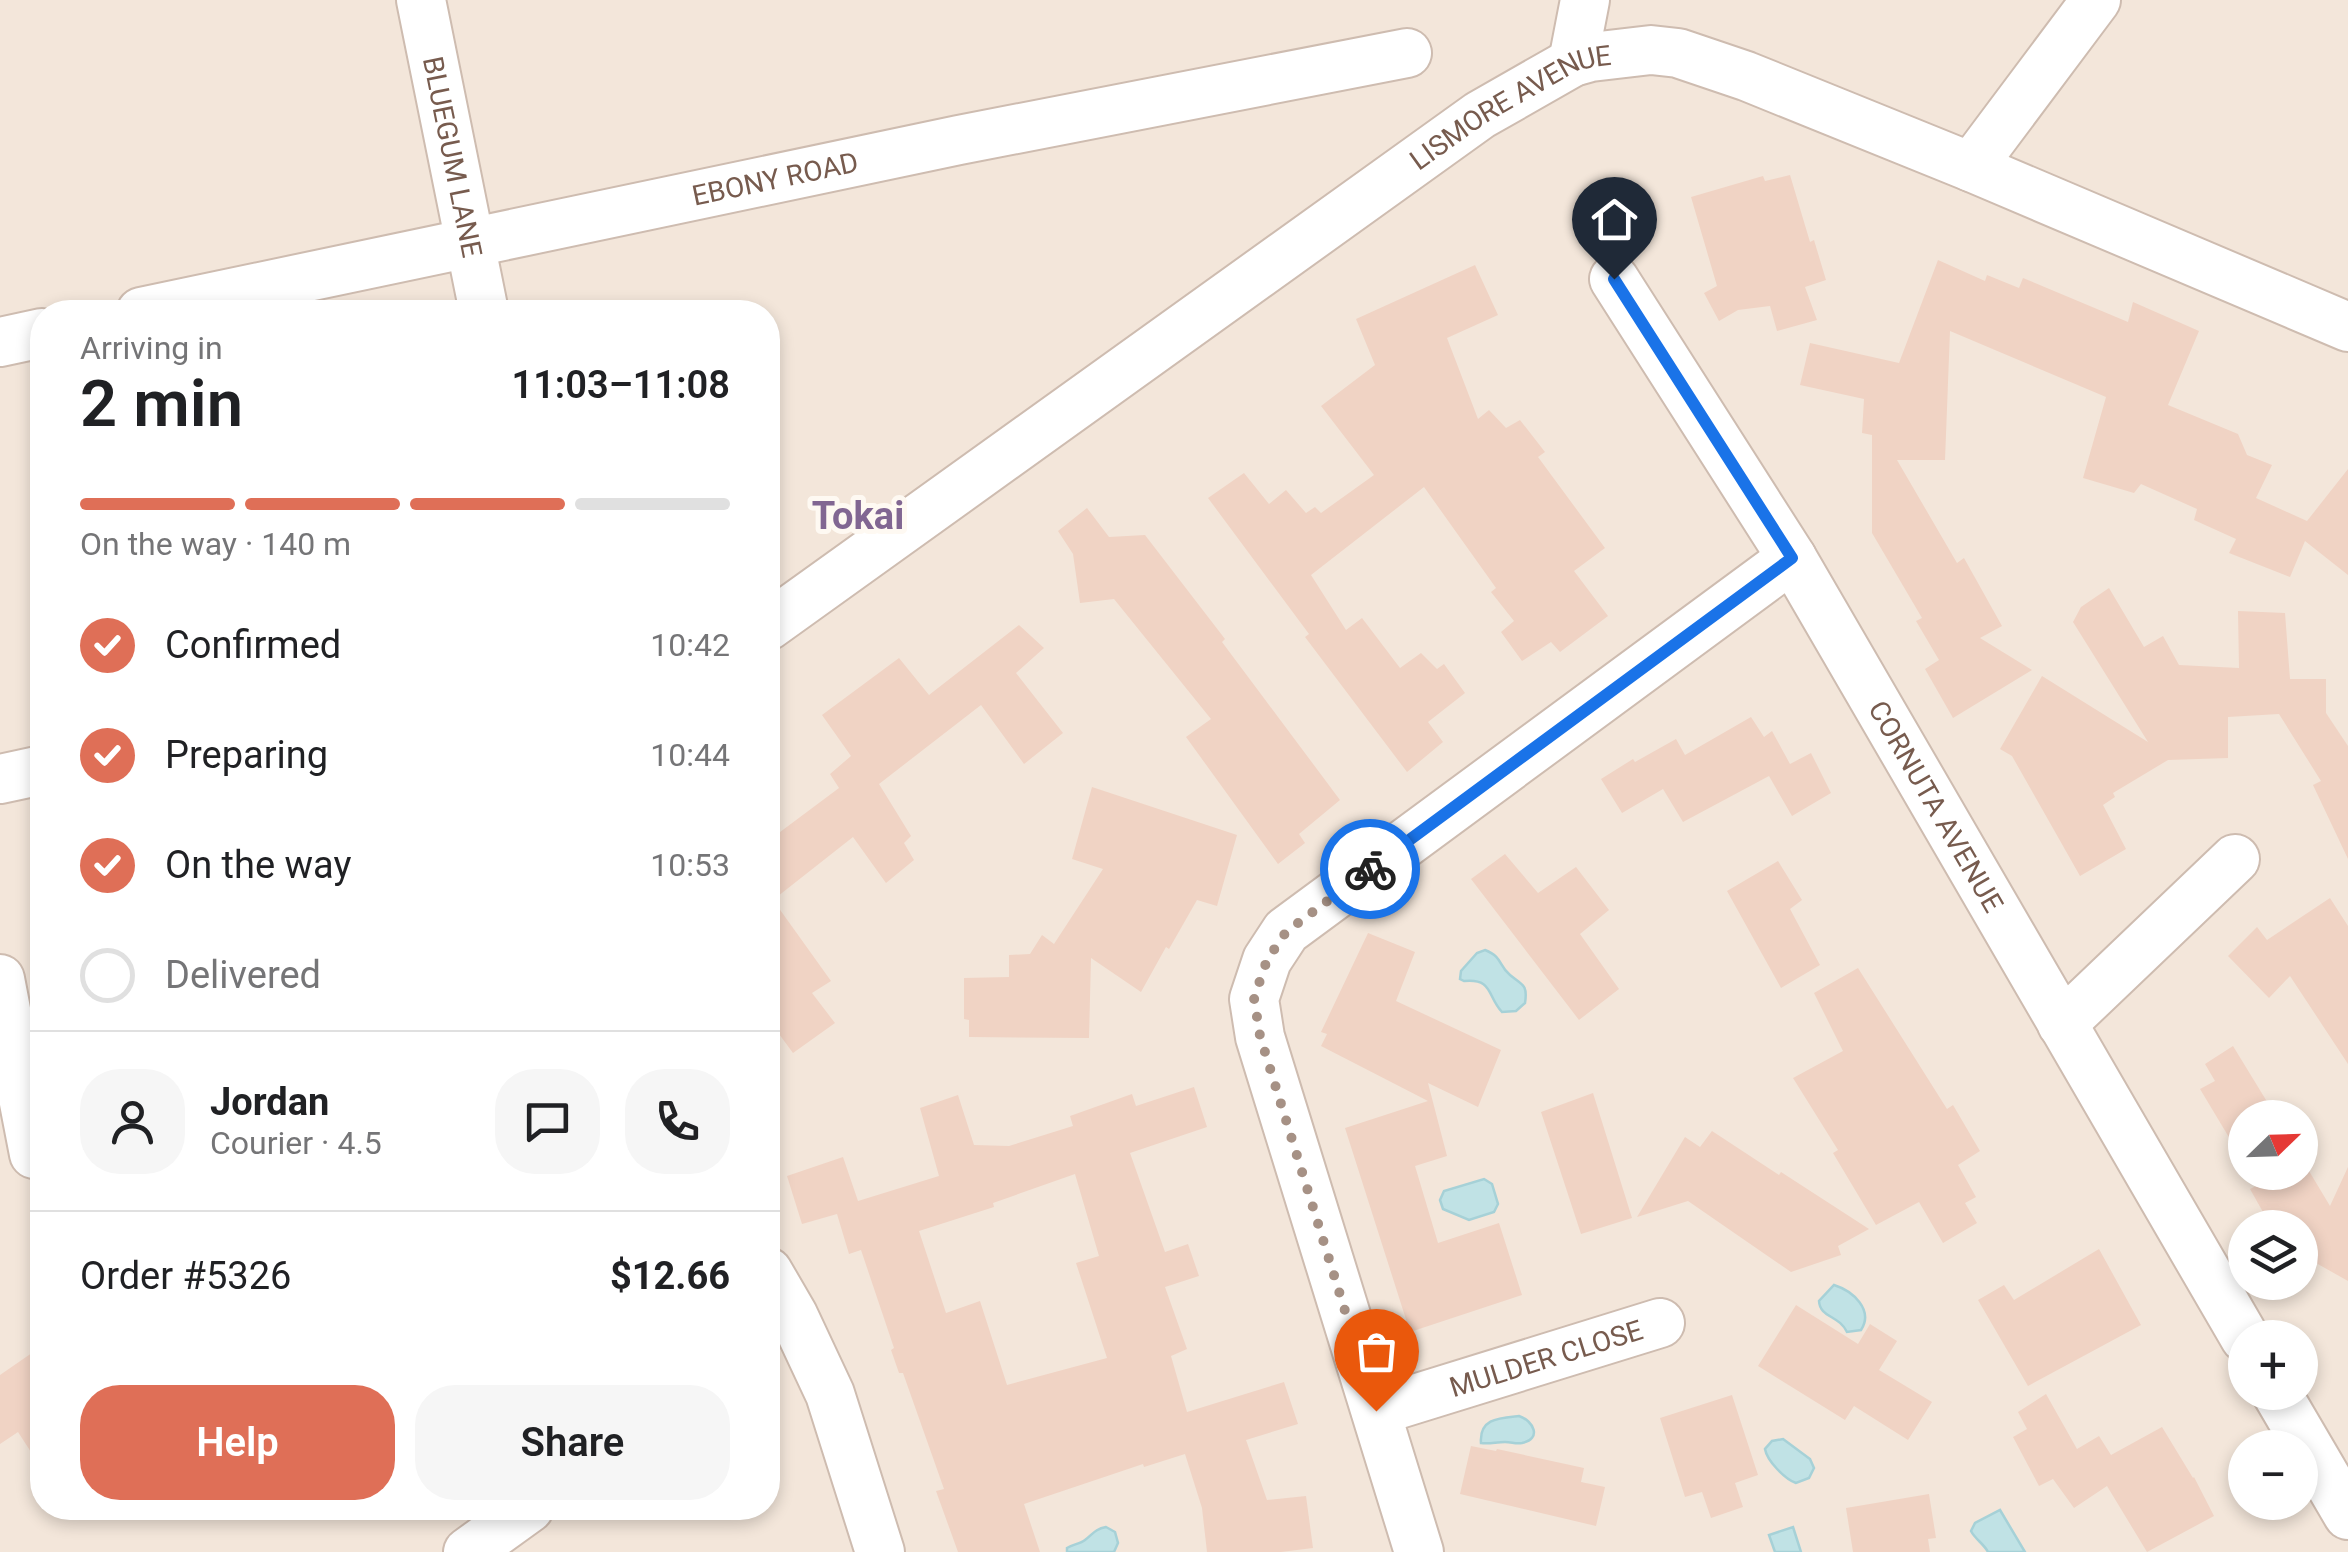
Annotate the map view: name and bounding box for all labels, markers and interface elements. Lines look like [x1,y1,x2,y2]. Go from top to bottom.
street label: LISMORE AVENUE [1404,39,1613,177]
street label: BLUEGUM LANE [416,54,489,260]
street label: EBONY ROAD [689,146,861,213]
pin [1572,177,1657,280]
icon: home [1587,192,1642,247]
text: Arriving in [80,329,223,367]
text: 11:03–11:08 [511,363,730,407]
text: 2 min [80,366,243,442]
district label: Tokai [812,494,904,538]
text: On the way · 140 m [80,525,351,563]
icon: check [80,618,135,673]
text: Confirmed [165,623,341,667]
text: 10:42 [650,626,730,664]
street label: CORNUTA AVENUE [1862,695,2010,918]
icon: check [80,728,135,783]
text: Preparing [165,733,328,777]
text: 10:44 [650,736,730,774]
courier [1320,819,1420,919]
icon: check [80,838,135,893]
icon: bike [1343,842,1398,897]
text: On the way [165,843,351,887]
text: 10:53 [650,846,730,884]
text: Delivered [165,953,321,997]
button: person [80,1069,185,1174]
button: chat [495,1069,600,1174]
button: phone [625,1069,730,1174]
text: Jordan [210,1080,329,1124]
north arrow [2228,1100,2318,1190]
map controls [2228,1100,2318,1520]
text: Courier · 4.5 [210,1124,382,1162]
button: layers [2228,1210,2318,1300]
text: Order #5326 [80,1254,291,1298]
text: $12.66 [610,1254,730,1298]
pin [1334,1309,1419,1412]
street label: MULDER CLOSE [1446,1313,1647,1404]
button: + [2228,1320,2318,1410]
icon: bag [1349,1324,1404,1379]
button: Help [80,1385,395,1500]
button: Share [415,1385,730,1500]
button: − [2228,1430,2318,1520]

